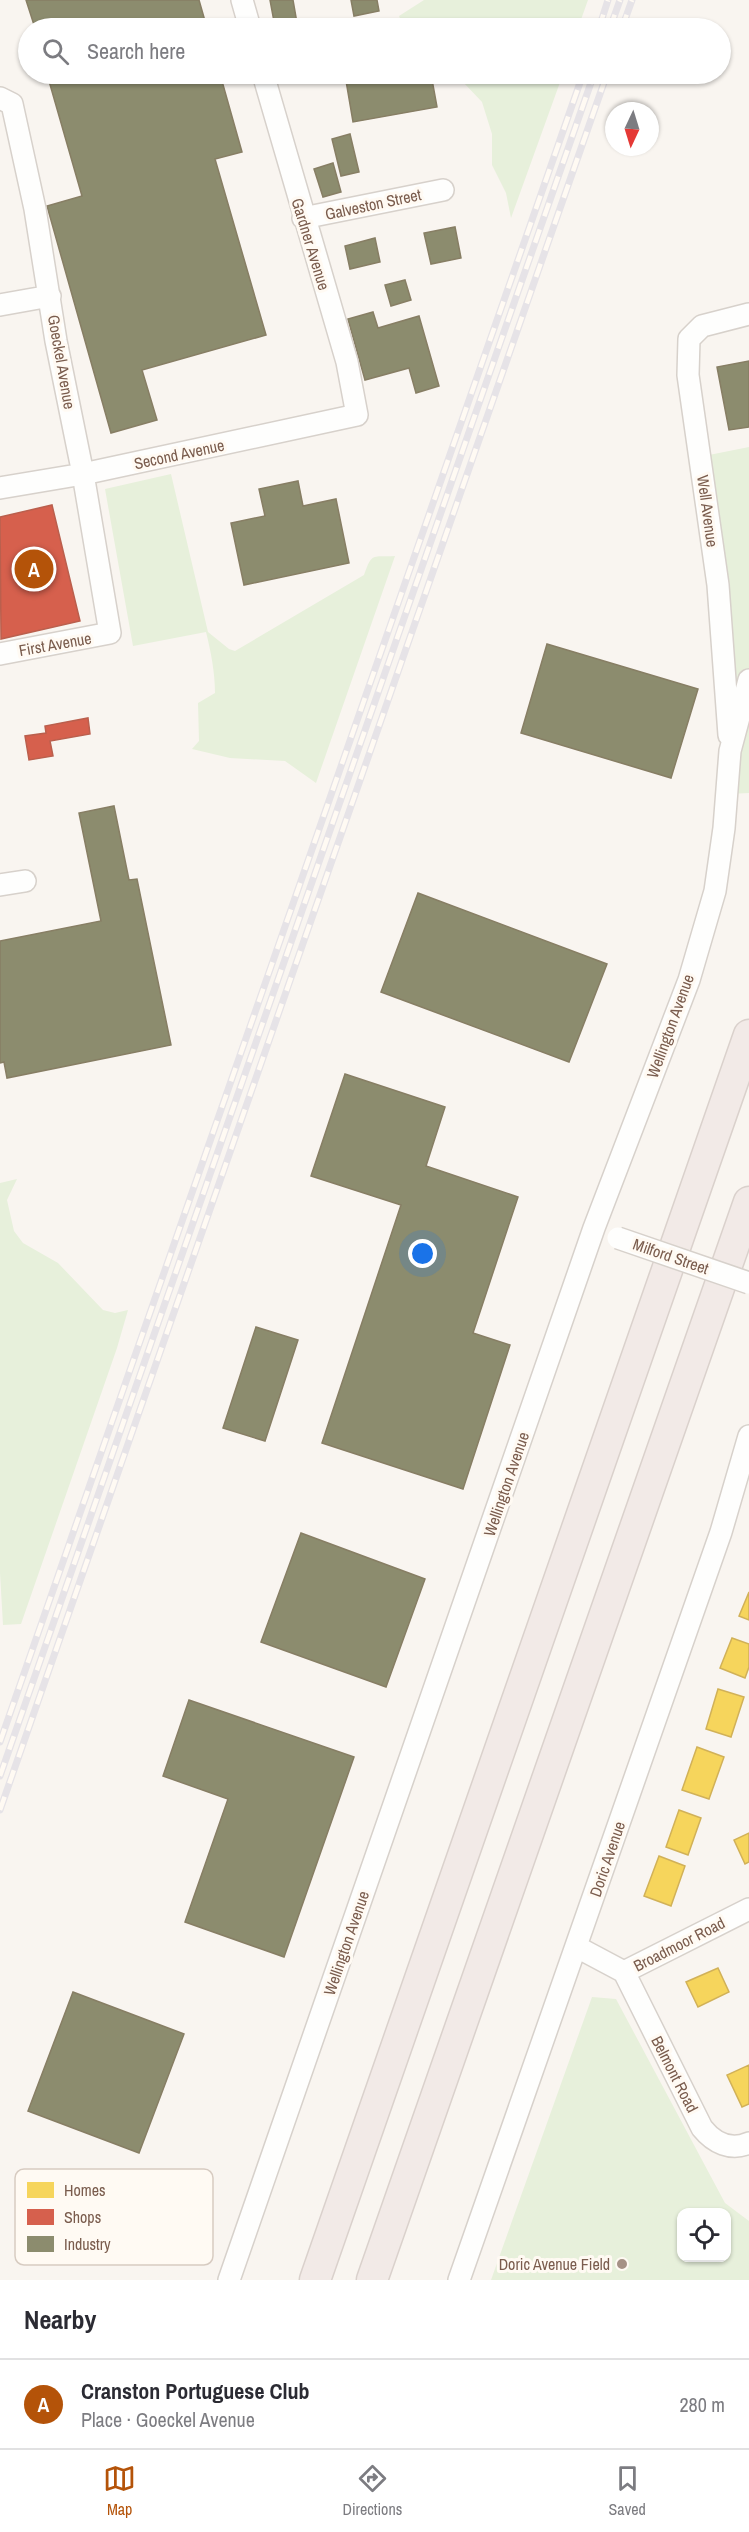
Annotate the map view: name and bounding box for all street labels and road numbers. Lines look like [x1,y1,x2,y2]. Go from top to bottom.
street label: Galveston Street [323,183,423,225]
street label: Gardner Avenue [287,195,335,293]
street label: Goeckel Avenue [43,313,81,411]
street label: Second Avenue [132,434,226,474]
street label: Well Avenue [692,474,724,548]
street label: First Avenue [17,627,93,661]
street label: Wellington Avenue [641,971,699,1081]
street label: Milford Street [630,1233,712,1279]
street label: Wellington Avenue [478,1429,534,1539]
street label: Doric Avenue [584,1818,630,1900]
street label: Wellington Avenue [318,1888,374,1998]
street label: Broadmoor Road [629,1912,729,1976]
street label: Belmont Road [646,2032,704,2116]

